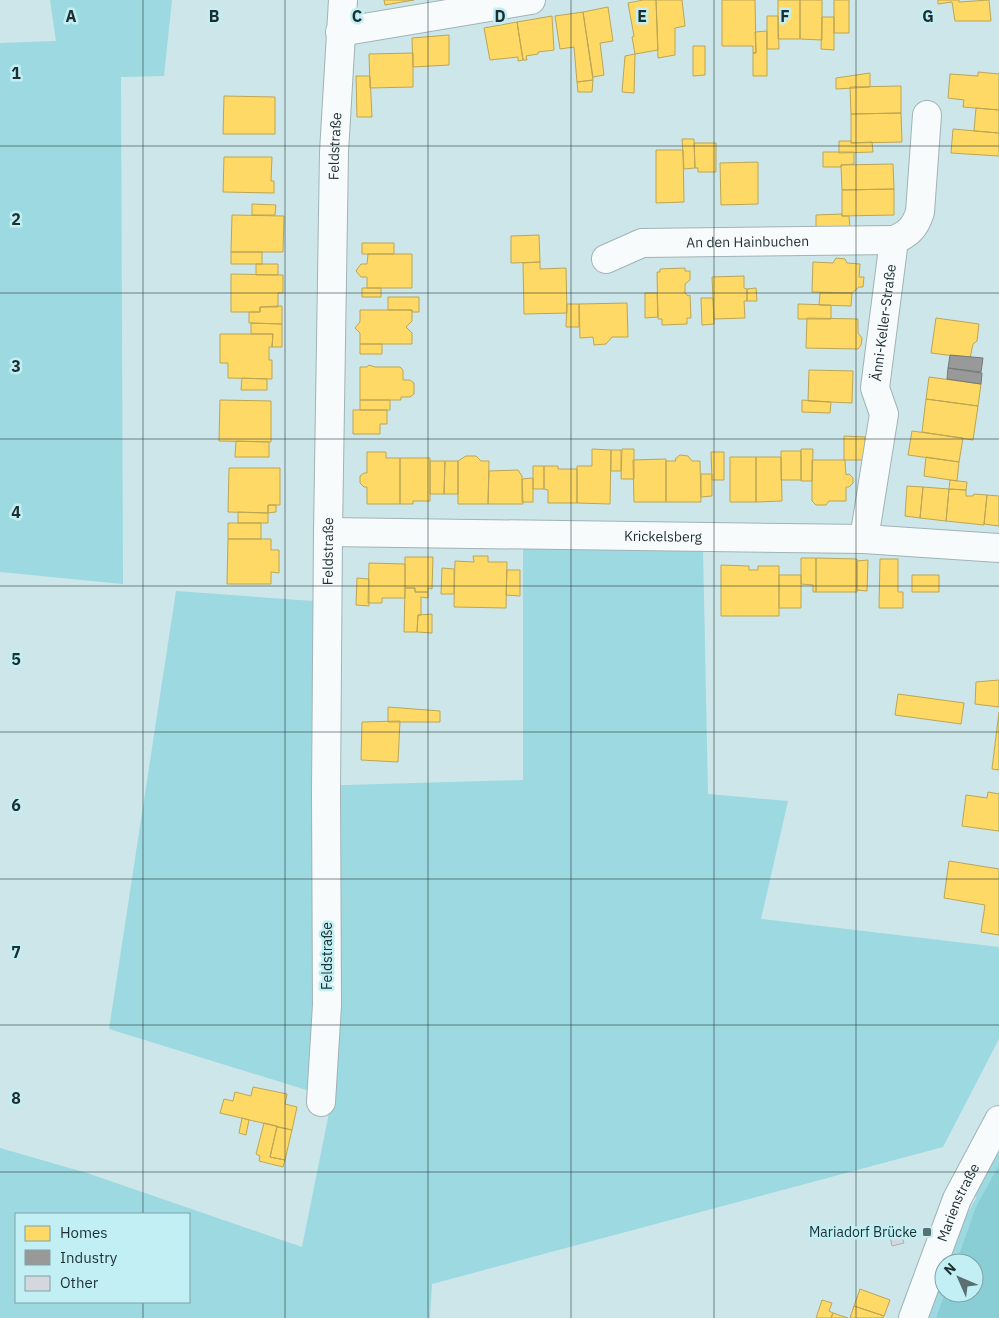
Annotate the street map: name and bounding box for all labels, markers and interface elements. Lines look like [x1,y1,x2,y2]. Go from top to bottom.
text: A [66,6,77,26]
text: B [209,6,220,26]
text: C [352,6,362,26]
text: D [494,6,506,26]
text: E [637,6,647,26]
text: F [780,6,790,26]
text: G [922,6,934,26]
text: 1 [11,63,21,83]
street label: Feldstraße [325,111,345,180]
text: 2 [11,209,21,229]
street label: An den Hainbuchen [686,232,809,251]
street label: Änni-Keller-Straße [867,263,900,382]
text: 3 [11,356,21,376]
text: 4 [11,502,21,522]
street label: Feldstraße [319,517,337,585]
street label: Krickelsberg [624,527,703,546]
text: 5 [11,649,21,669]
text: 6 [11,795,21,815]
street label: Feldstraße [318,922,336,990]
text: 7 [11,942,21,962]
text: 8 [11,1088,21,1108]
street label: Marienstraße [933,1160,983,1244]
legend [15,1213,190,1303]
text: Homes [60,1223,108,1242]
place label: Mariadorf Brücke [809,1223,917,1241]
marker: Mariadorf Brücke [921,1226,933,1238]
text: Industry [60,1248,118,1267]
north arrow [934,1253,984,1303]
text: N [940,1259,960,1279]
text: Other [60,1273,99,1292]

